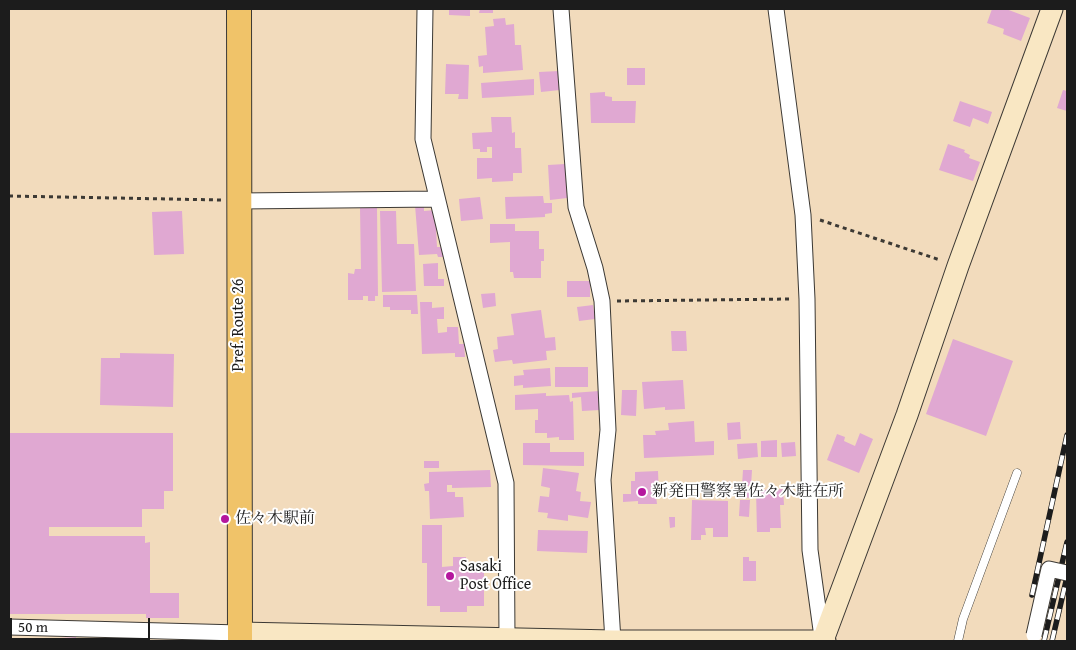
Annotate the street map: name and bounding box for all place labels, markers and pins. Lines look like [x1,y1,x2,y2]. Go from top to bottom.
place label: 新発田警察署佐々木駐在所 [652,482,844,502]
marker: 新発田警察署佐々木駐在所 [636,486,648,498]
place label: 佐々木駅前 [235,509,315,529]
marker: 佐々木駅前 [219,513,231,525]
place label: Sasaki Post Office [460,557,531,595]
marker: Sasaki Post Office [444,570,456,582]

